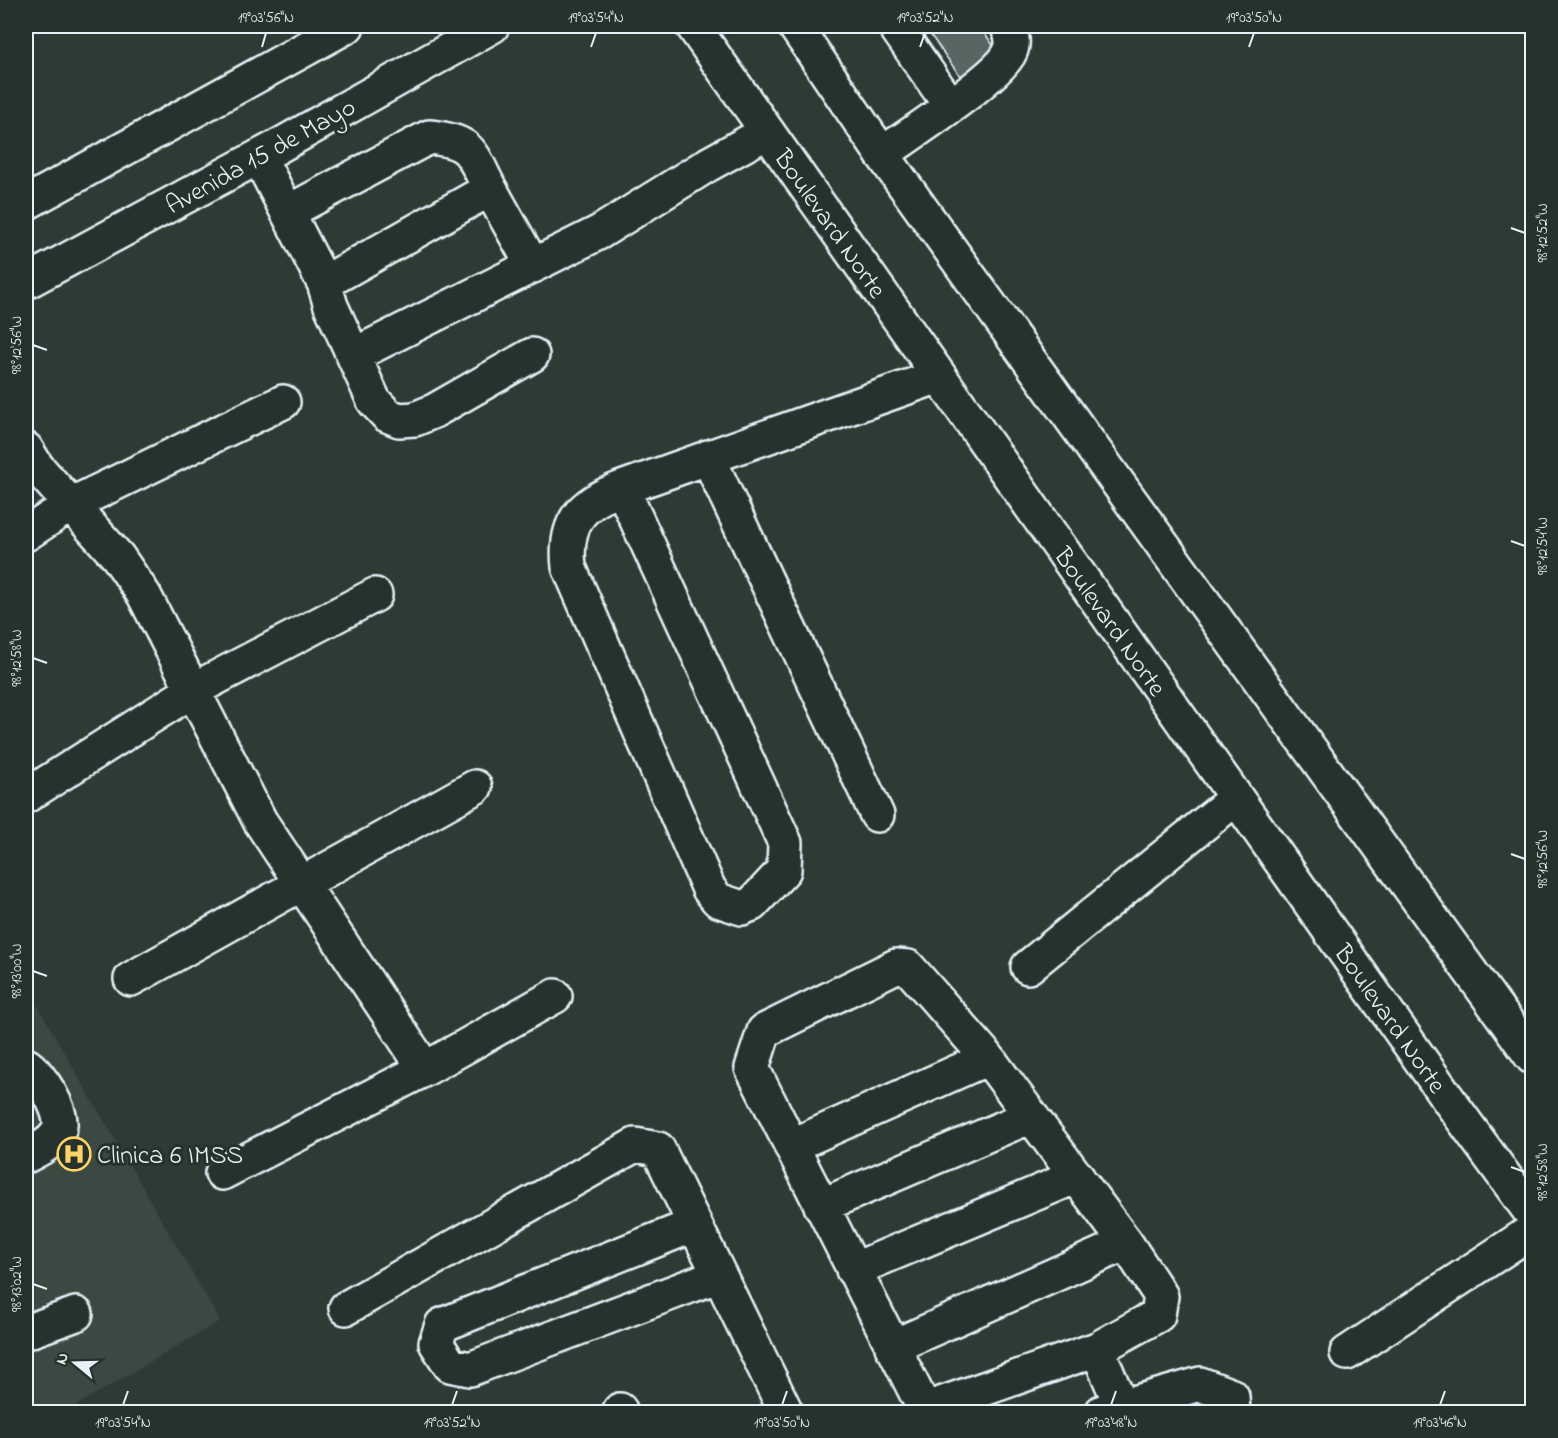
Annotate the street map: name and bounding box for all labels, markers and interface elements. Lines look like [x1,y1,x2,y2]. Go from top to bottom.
text: 19°03'56"N [238,7,294,29]
text: 19°03'54"N [568,7,624,29]
text: 19°03'52"N [896,7,954,29]
text: 19°03'50"N [1226,7,1282,29]
street label: Avenida 15 de Mayo [159,90,363,226]
street label: Boulevard Norte [762,141,894,307]
text: 98°12'52"W [1532,203,1554,263]
text: 98°12'56"W [6,316,28,374]
text: 98°12'54"W [1532,517,1554,575]
street label: Boulevard Norte [1042,539,1174,705]
text: 98°12'58"W [6,629,28,687]
text: 98°12'56"W [1532,830,1554,888]
street label: Boulevard Norte [1322,936,1454,1102]
text: 98°13'00"W [6,944,28,998]
hospital icon: Clinica 6 IMSS [56,1136,92,1172]
place label: Clinica 6 IMSS [97,1138,243,1176]
text: 98°12'58"W [1532,1143,1554,1201]
text: 98°13'02"W [6,1256,28,1312]
north arrow [45,1333,105,1393]
text: N [50,1350,76,1368]
text: 19°03'54"N [95,1412,151,1434]
text: 19°03'52"N [423,1412,481,1434]
text: 19°03'50"N [754,1412,810,1434]
text: 19°03'48"N [1085,1412,1138,1434]
text: 19°03'46"N [1413,1412,1467,1434]

